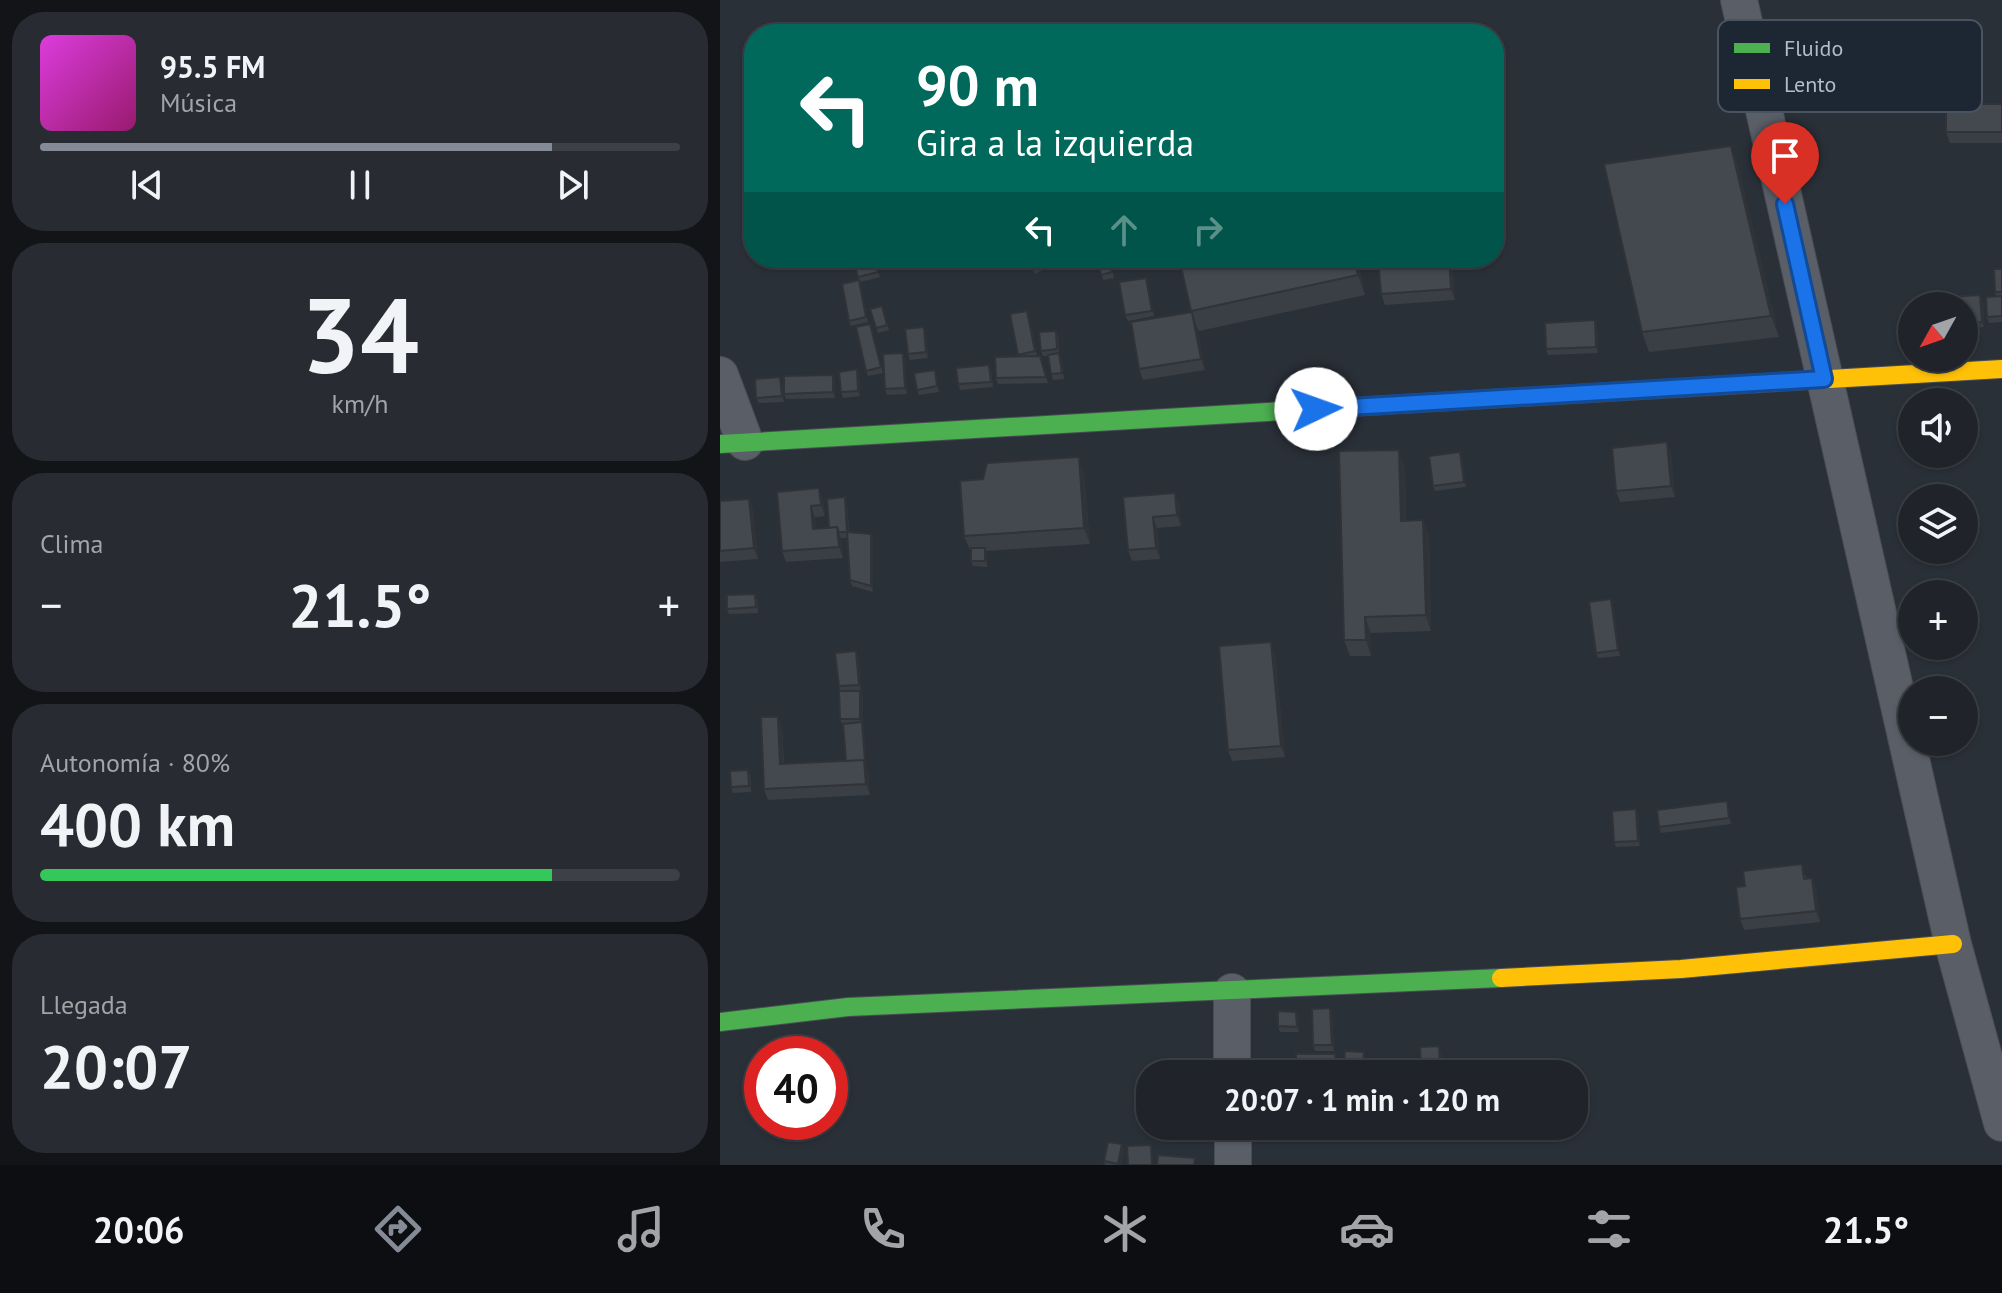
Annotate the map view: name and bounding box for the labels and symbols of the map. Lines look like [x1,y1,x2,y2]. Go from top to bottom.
legend [1718,20,1982,112]
text: Fluido [1784,34,1843,62]
text: Lento [1784,70,1836,98]
pin [1751,122,1819,204]
north arrow [1898,292,1978,372]
position arrow [1274,367,1358,451]
speed limit sign: 40 [744,1036,848,1140]

